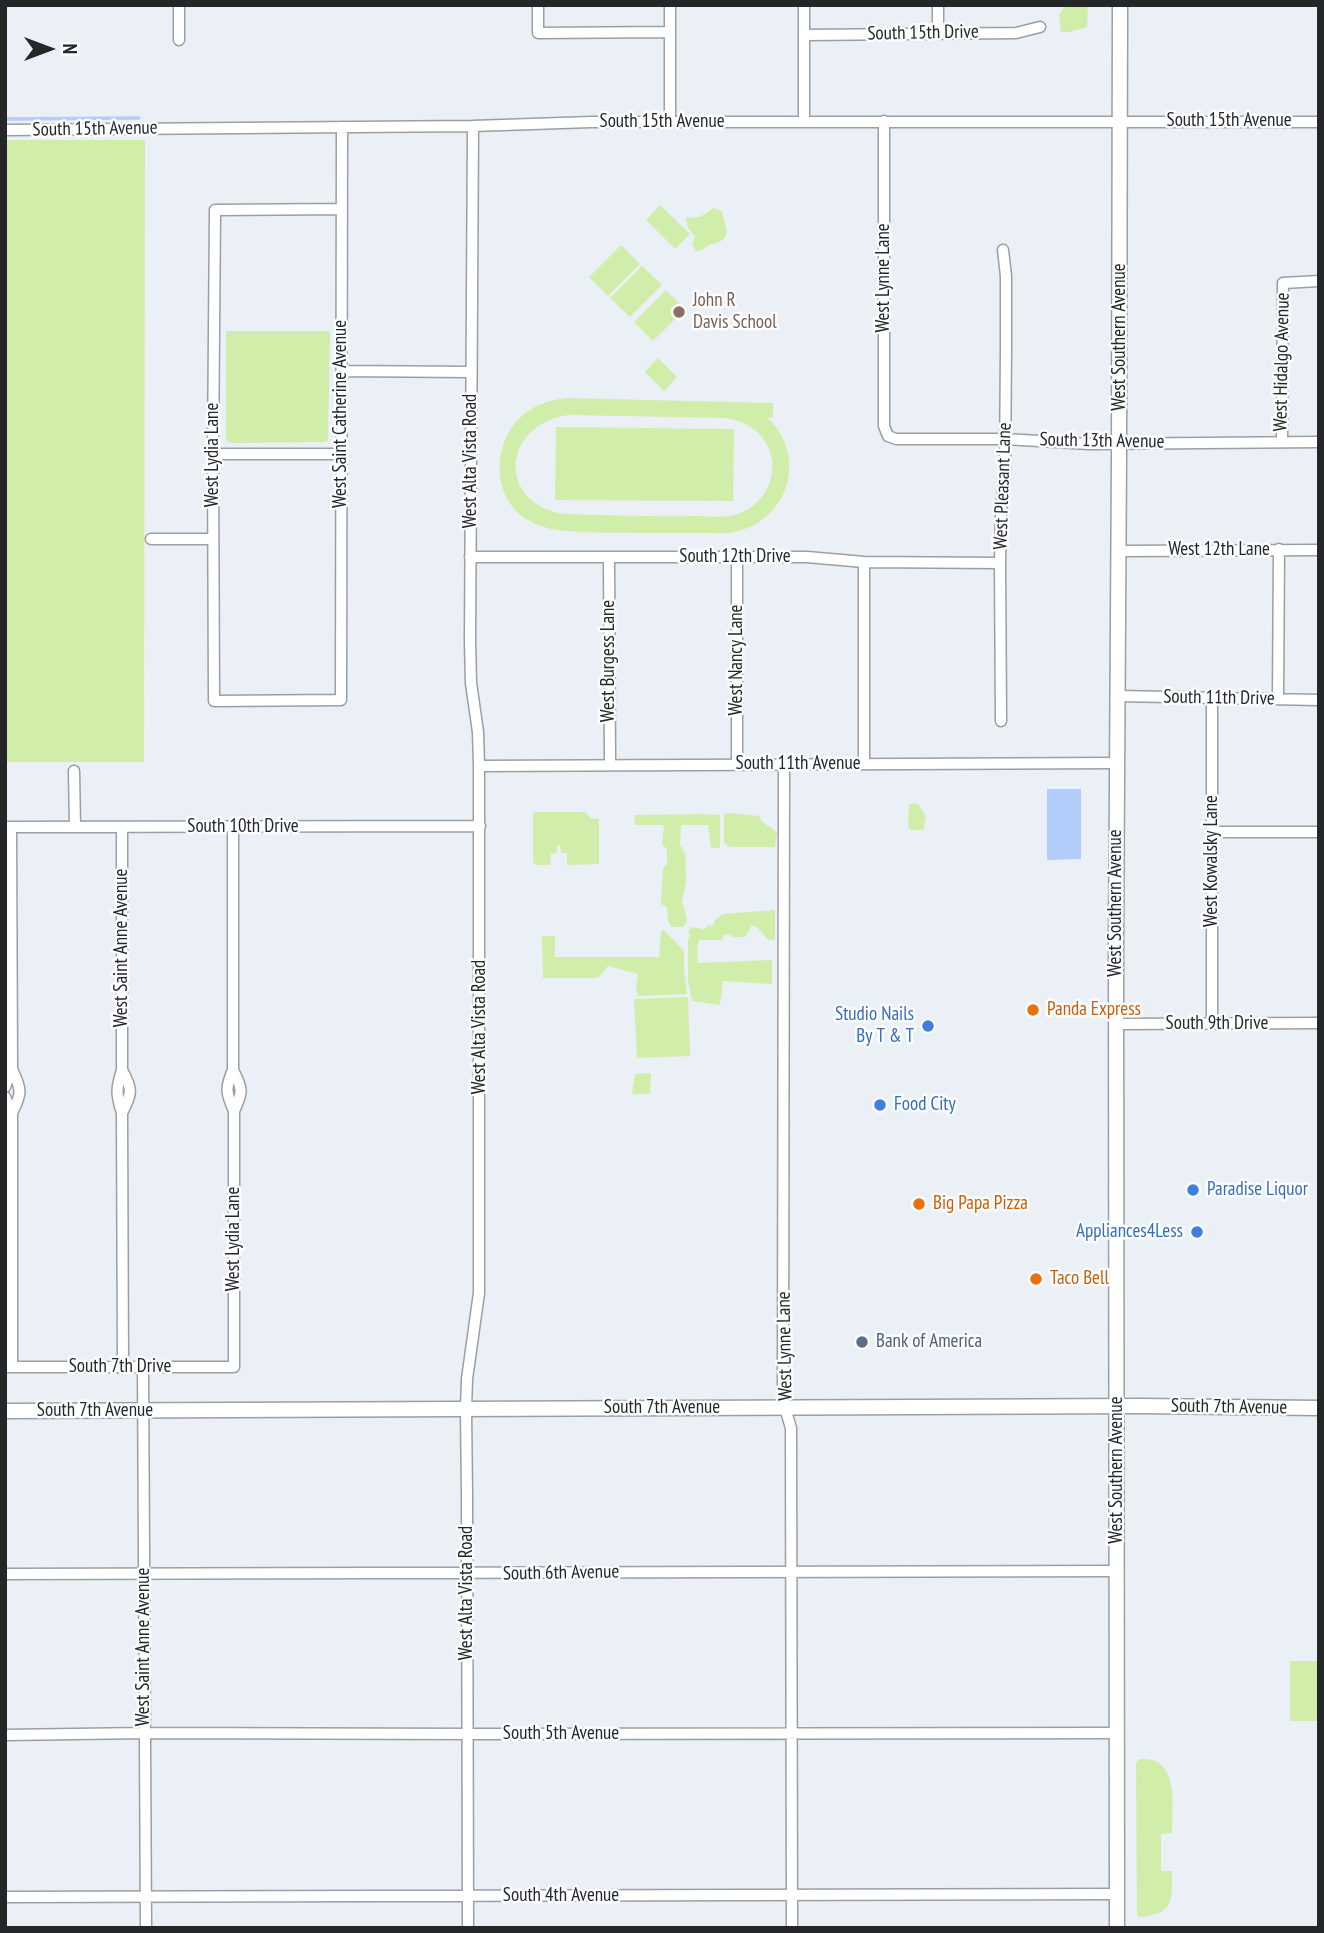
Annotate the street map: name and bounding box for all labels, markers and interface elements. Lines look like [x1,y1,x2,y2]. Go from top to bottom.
north arrow [14,14,84,84]
street label: South 15th Drive [867,21,979,45]
text: N [58,44,82,54]
street label: South 15th Avenue [1167,110,1291,132]
street label: South 15th Avenue [600,111,724,133]
street label: South 15th Avenue [32,117,158,141]
street label: West Lynne Lane [873,223,895,333]
street label: West Southern Avenue [1109,263,1131,411]
place label: John R Davis School [693,290,777,334]
street label: West Hidalgo Avenue [1269,292,1295,432]
marker: John R Davis School [671,304,687,320]
street label: West Saint Catherine Avenue [330,320,352,508]
street label: West Alta Vista Road [460,394,482,528]
street label: West Lydia Lane [202,403,224,507]
street label: West Pleasant Lane [989,422,1017,550]
street label: South 13th Avenue [1039,429,1165,453]
street label: West 12th Lane [1168,539,1270,561]
street label: South 12th Drive [679,546,791,568]
street label: West Burgess Lane [598,600,620,722]
street label: West Nancy Lane [726,605,748,715]
street label: South 11th Drive [1163,686,1275,710]
street label: South 11th Avenue [736,753,860,775]
street label: West Kowalsky Lane [1201,795,1223,927]
street label: South 10th Drive [187,816,299,838]
street label: West Southern Avenue [1105,829,1127,977]
street label: West Saint Anne Avenue [111,869,133,1027]
street label: West Alta Vista Road [469,960,491,1094]
place label: Panda Express [1047,999,1141,1021]
marker: Panda Express [1025,1002,1041,1018]
place label: Studio Nails By T & T [835,1004,914,1048]
street label: South 9th Drive [1166,1013,1268,1035]
marker: Studio Nails By T & T [920,1018,936,1034]
place label: Food City [894,1094,956,1116]
marker: Food City [872,1097,888,1113]
place label: Paradise Liquor [1207,1179,1308,1201]
marker: Paradise Liquor [1185,1182,1201,1198]
street label: West Lydia Lane [223,1187,245,1291]
place label: Big Papa Pizza [933,1193,1028,1215]
marker: Big Papa Pizza [911,1196,927,1212]
place label: Appliances4Less [1076,1221,1183,1243]
marker: Appliances4Less [1189,1224,1205,1240]
place label: Taco Bell [1050,1268,1109,1290]
marker: Taco Bell [1028,1271,1044,1287]
street label: West Lynne Lane [773,1291,797,1401]
place label: Bank of America [876,1331,982,1353]
marker: Bank of America [854,1334,870,1350]
street label: South 7th Drive [69,1356,171,1378]
street label: South 7th Avenue [1171,1395,1287,1419]
street label: West Southern Avenue [1106,1396,1128,1544]
street label: South 7th Avenue [604,1397,720,1419]
street label: South 7th Avenue [37,1400,153,1422]
street label: West Alta Vista Road [456,1526,478,1660]
street label: South 6th Avenue [503,1561,619,1585]
street label: West Saint Anne Avenue [133,1568,155,1726]
street label: South 5th Avenue [503,1723,619,1745]
street label: South 4th Avenue [503,1885,619,1907]

